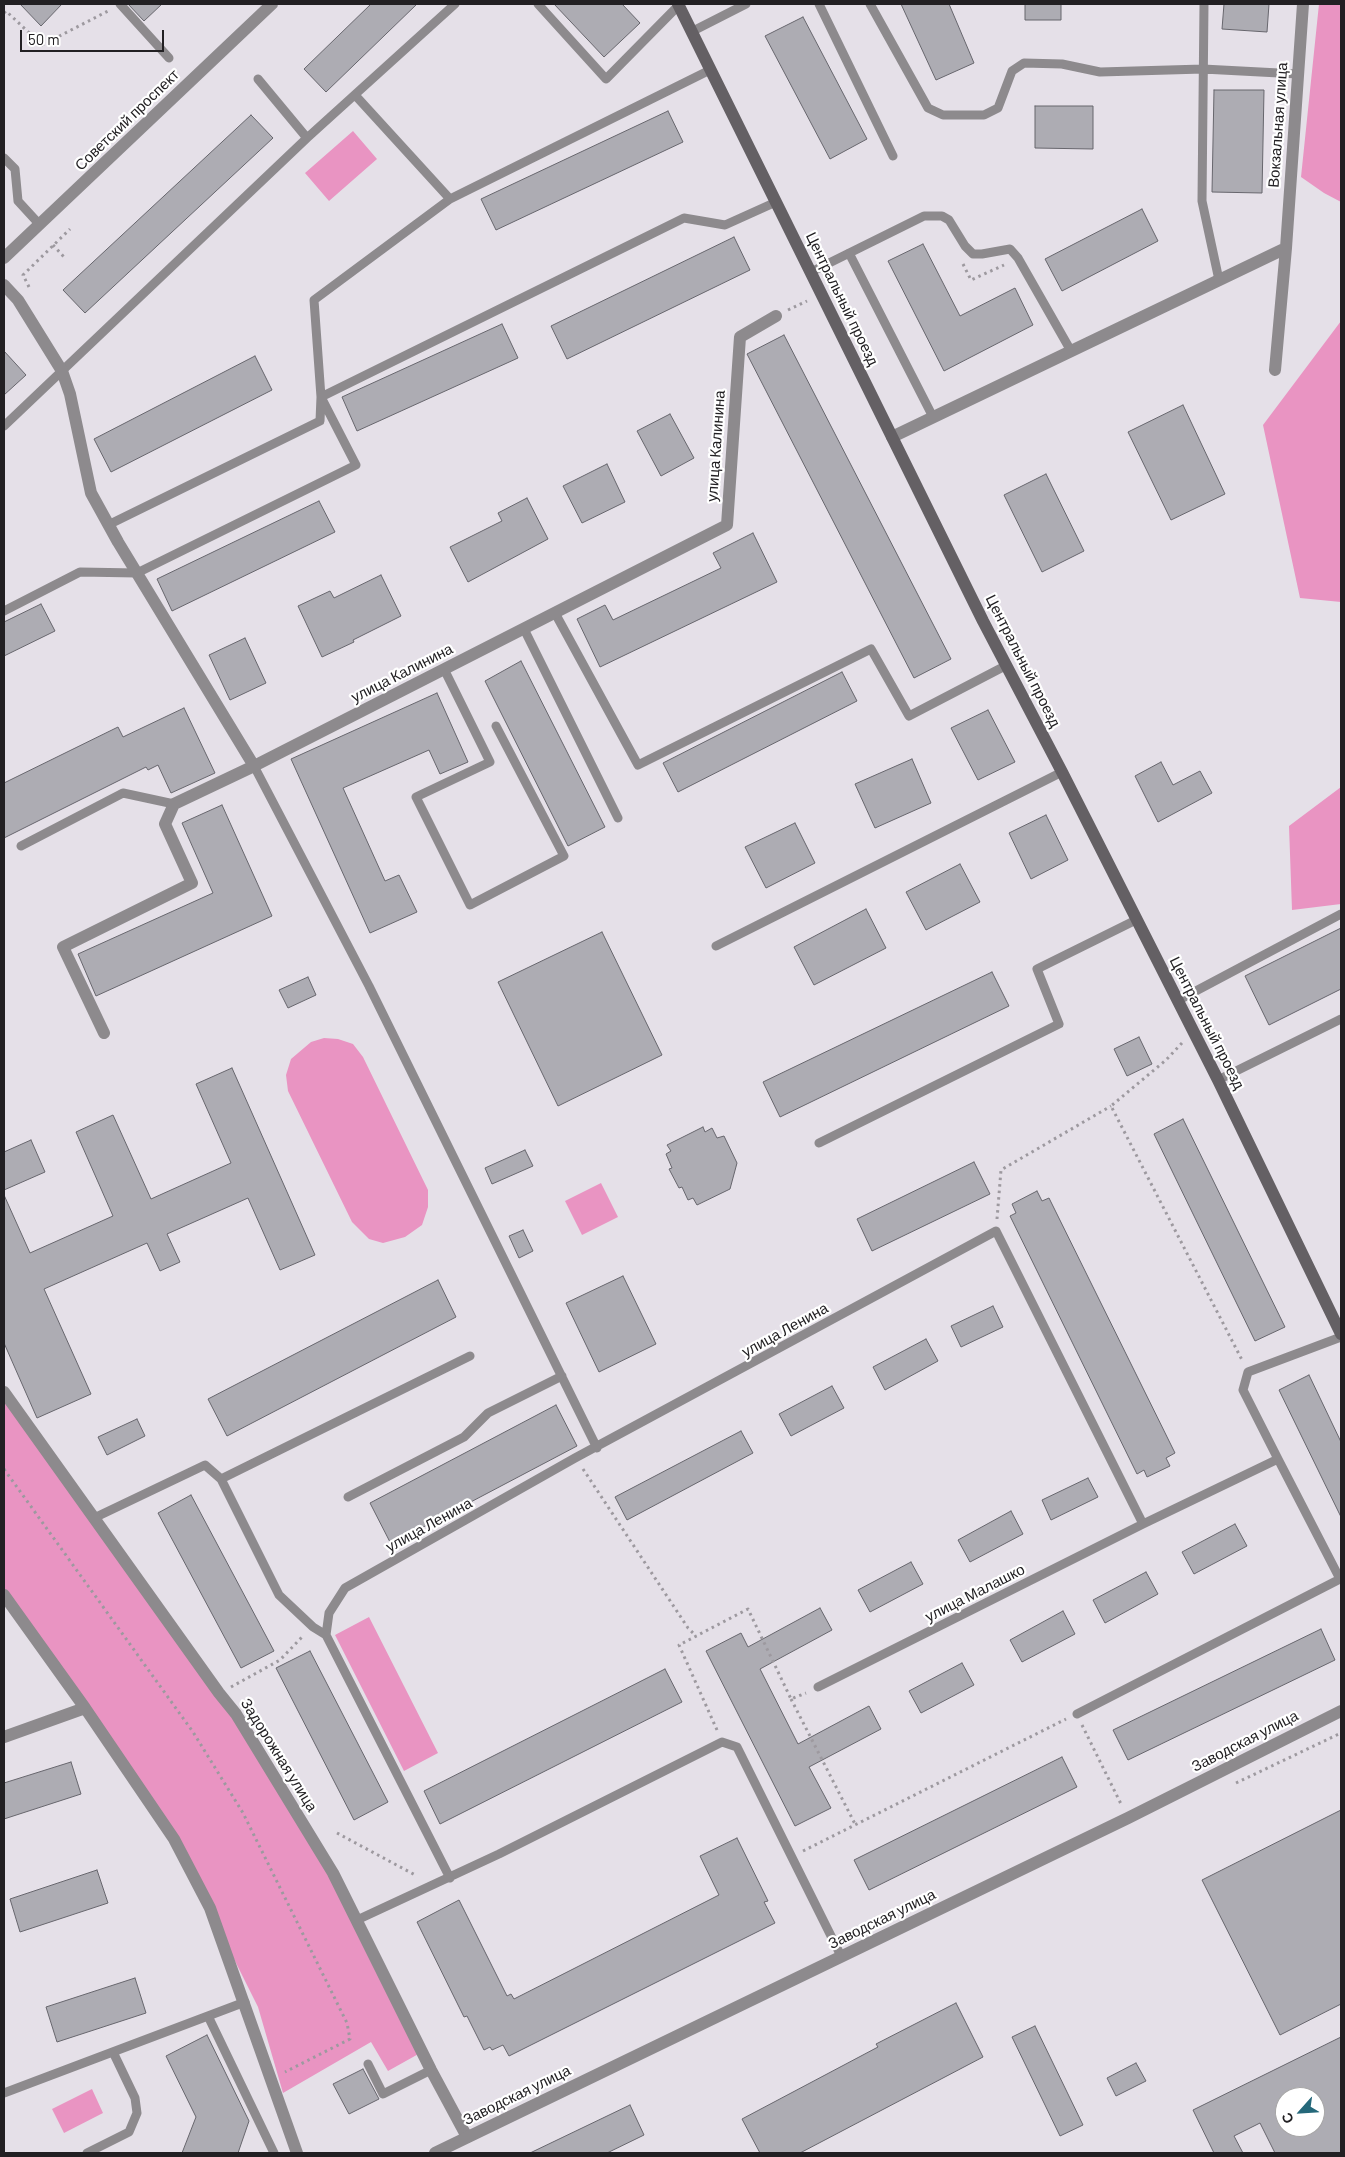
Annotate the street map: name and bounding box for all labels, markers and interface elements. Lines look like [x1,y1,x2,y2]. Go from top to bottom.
scale bar [22,20,166,52]
text: 50 m [28,30,60,48]
street label: Вокзальная улица [1265,62,1291,188]
street label: Советский проспект [71,66,183,174]
street label: Центральный проезд [802,229,882,369]
street label: улица Калинина [703,390,729,502]
street label: Центральный проезд [982,592,1064,730]
street label: улица Калинина [348,640,456,706]
street label: Центральный проезд [1166,954,1248,1092]
street label: улица Ленина [739,1299,831,1361]
street label: улица Ленина [383,1494,475,1556]
street label: улица Малашко [922,1560,1028,1626]
street label: Задорожная улица [237,1695,321,1815]
street label: Заводская улица [1189,1706,1301,1776]
street label: Заводская улица [825,1885,939,1953]
street label: Заводская улица [460,2061,574,2129]
north arrow [1275,2087,1325,2137]
text: С [1277,2110,1297,2127]

